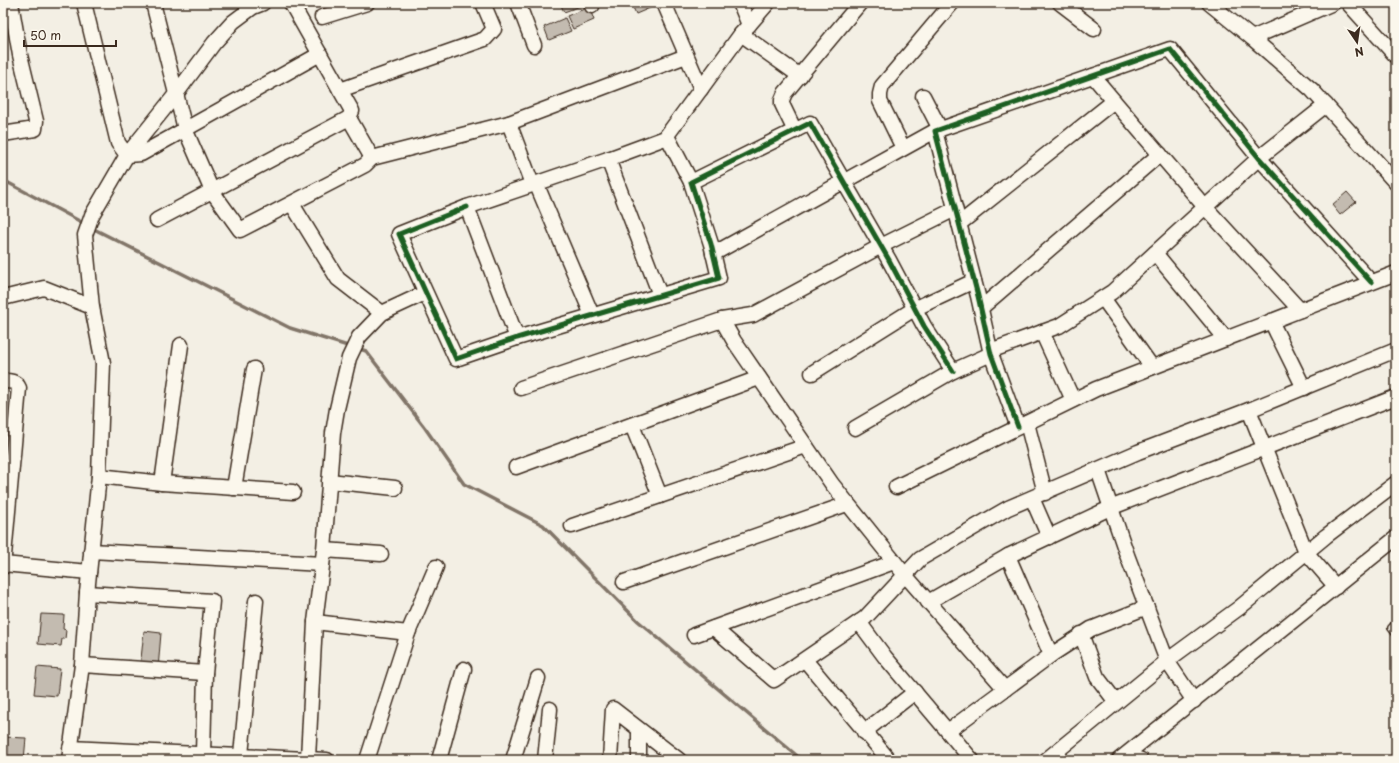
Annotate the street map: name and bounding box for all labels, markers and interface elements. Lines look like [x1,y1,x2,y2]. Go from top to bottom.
scale bar [24,22,116,48]
north arrow [1337,22,1377,62]
text: 50 m [30,26,61,44]
text: N [1353,43,1366,62]

